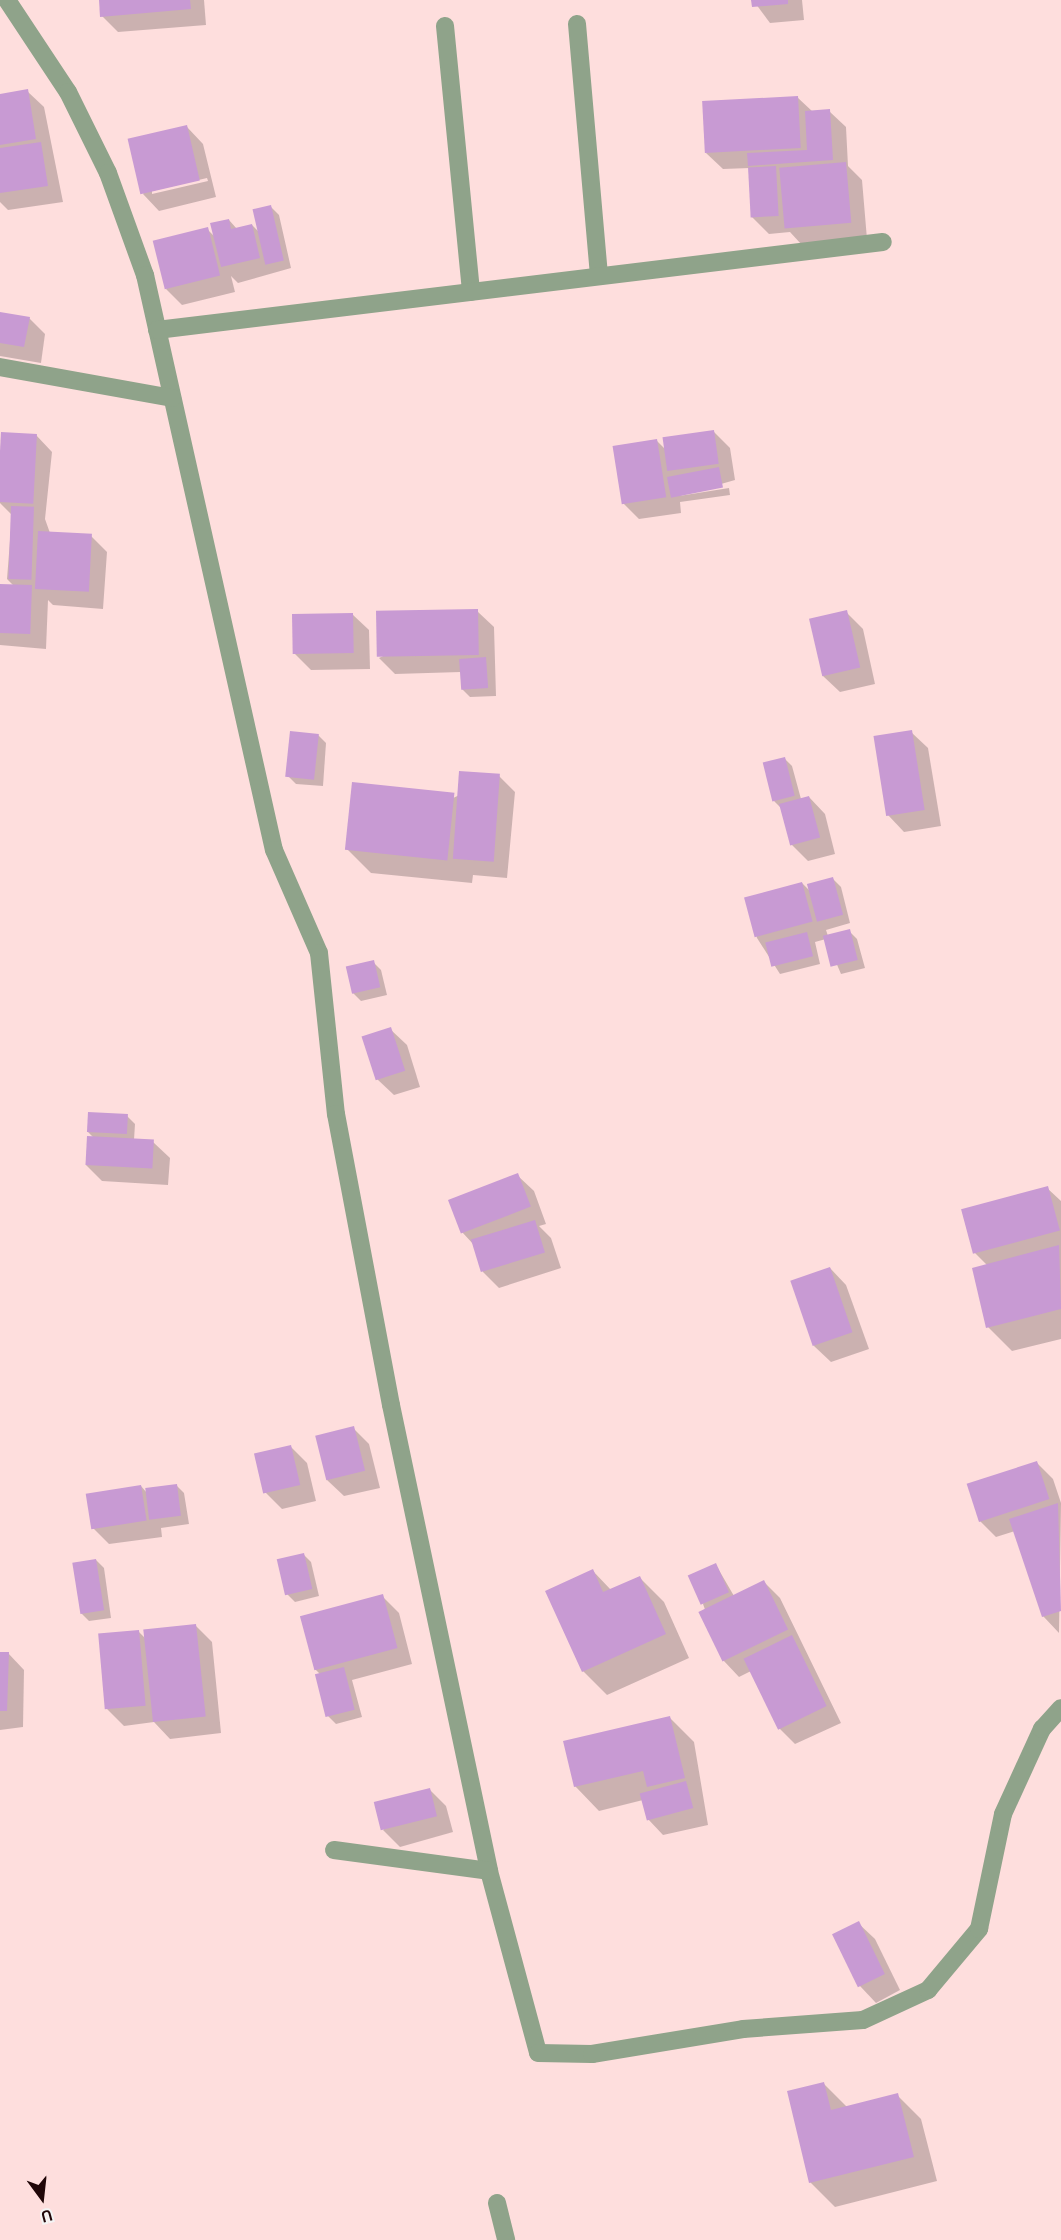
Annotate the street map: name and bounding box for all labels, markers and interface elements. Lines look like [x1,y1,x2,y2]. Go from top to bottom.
north arrow [12,2168,72,2228]
text: U [39,2204,55,2227]

